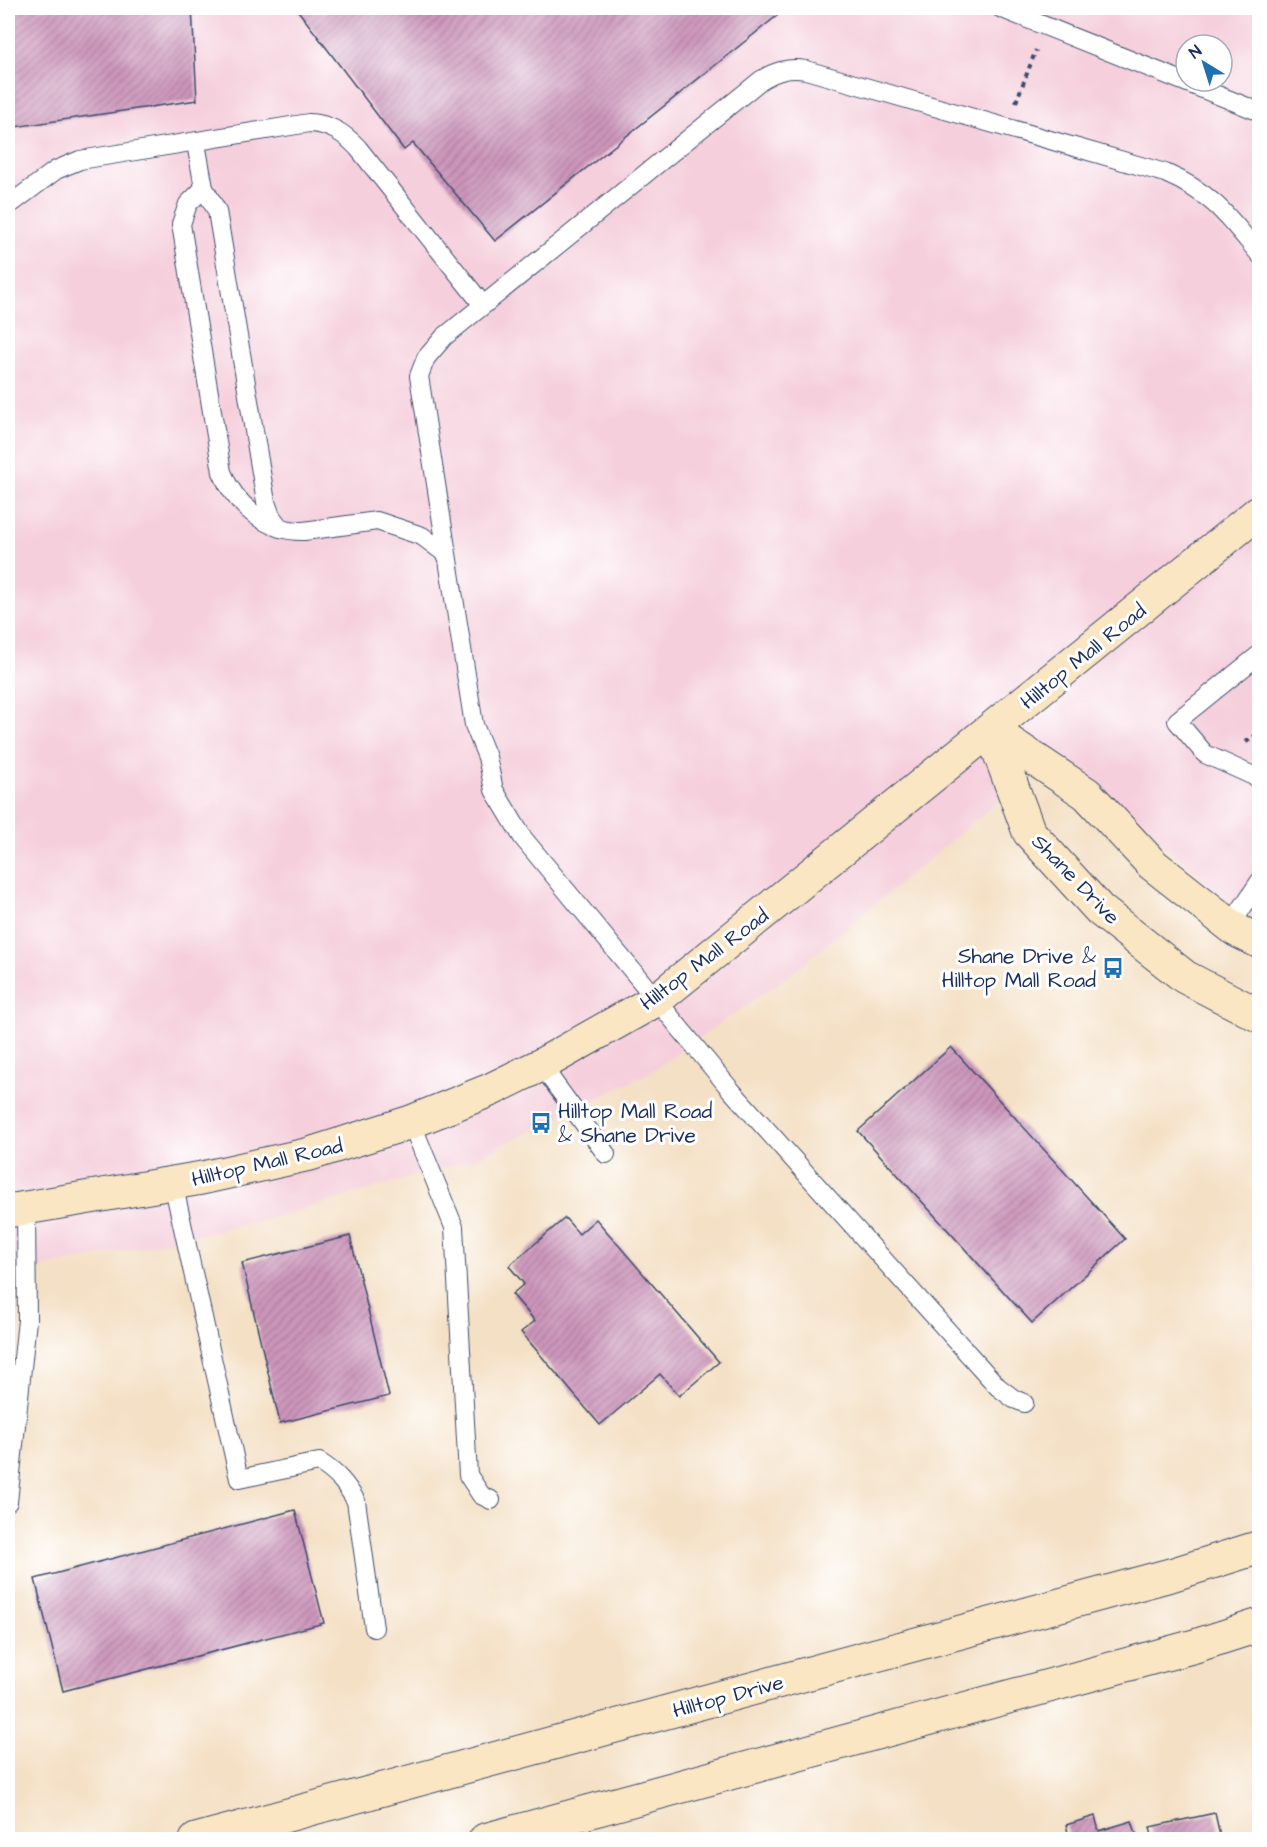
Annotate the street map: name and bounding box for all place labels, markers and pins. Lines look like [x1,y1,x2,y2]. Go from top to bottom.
place label: Shane Drive & Hilltop Mall Road [942,942,1096,996]
bus stop icon: Shane Drive & Hilltop Mall Road [1101,956,1125,980]
place label: Hilltop Mall Road & Shane Drive [558,1097,712,1150]
bus stop icon: Hilltop Mall Road & Shane Drive [529,1111,553,1135]

